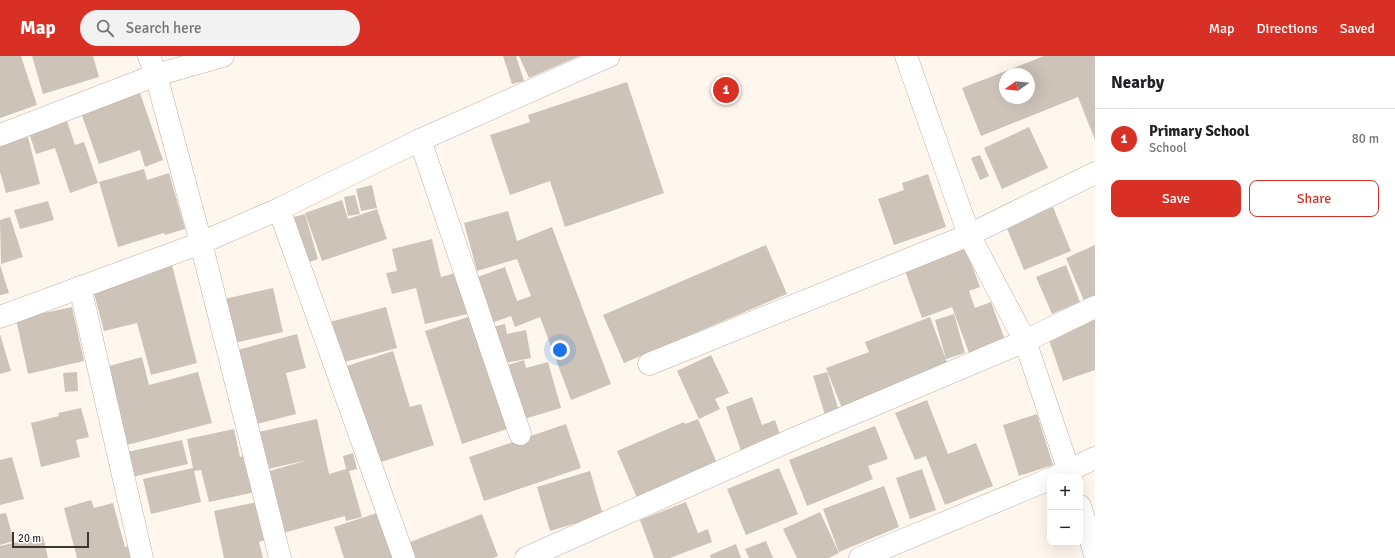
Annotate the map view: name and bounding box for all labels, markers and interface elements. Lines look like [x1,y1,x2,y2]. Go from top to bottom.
search box [80,10,360,46]
text: Map [20,16,56,40]
icon: search [94,17,116,39]
text: Search here [126,19,201,37]
text: Map [1209,20,1235,37]
text: Directions [1257,20,1318,37]
text: Saved [1340,20,1375,37]
north arrow [999,68,1035,104]
text: Nearby [1111,72,1164,93]
pin: 1 [713,75,739,105]
text: Primary School [1149,122,1249,140]
text: 1 [1120,131,1128,147]
text: 80 m [1352,131,1379,147]
text: School [1149,140,1187,156]
button: Save [1111,180,1241,217]
button: Share [1249,180,1379,217]
your location [550,340,570,360]
map controls [1047,474,1083,546]
button: + [1047,474,1083,510]
button: − [1047,510,1083,546]
scale bar [12,530,89,549]
text: 20 m [18,532,41,545]

